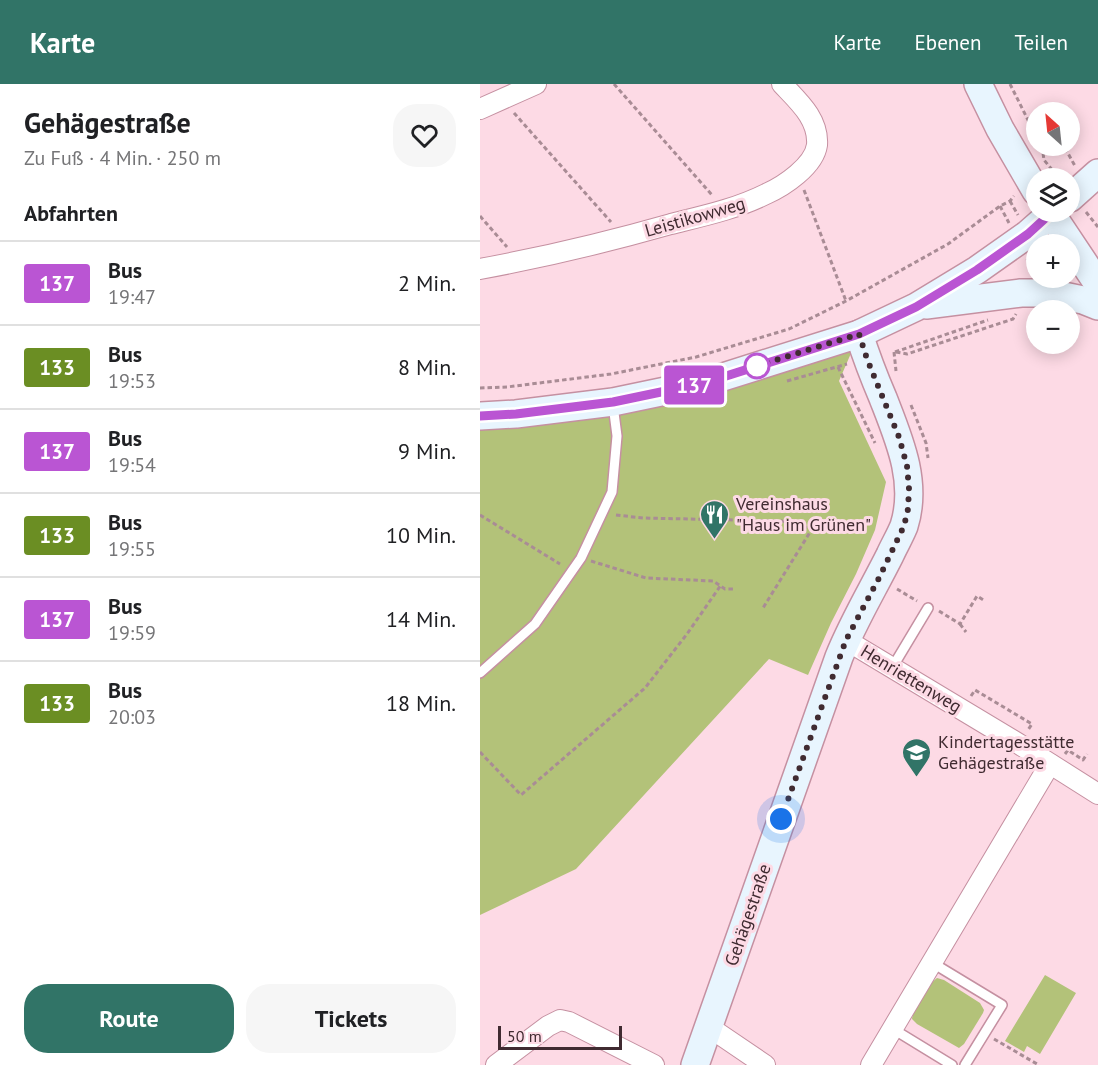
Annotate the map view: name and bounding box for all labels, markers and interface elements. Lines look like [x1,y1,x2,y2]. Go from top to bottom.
text: Karte [30,24,95,61]
text: Karte [834,29,882,56]
text: Ebenen [915,29,981,56]
text: Teilen [1014,29,1068,56]
north arrow [1026,102,1080,156]
map controls [1026,102,1080,354]
text: Gehägestraße [24,104,191,141]
button: heart [393,104,456,167]
text: Zu Fuß · 4 Min. · 250 m [24,145,221,171]
button: layers [1026,168,1080,222]
street label: Leistikowweg [642,191,748,242]
text: Abfahrten [24,199,118,227]
button: + [1026,234,1080,288]
text: Bus [108,256,142,284]
text: 2 Min. [398,269,456,297]
text: 137 [39,270,75,297]
text: 19:47 [108,284,156,310]
button: − [1026,300,1080,354]
text: Bus [108,340,142,368]
text: 8 Min. [398,353,456,381]
unlabelled marker [744,353,770,379]
text: 133 [39,354,75,381]
line badge: 137 [660,366,728,404]
text: 19:53 [108,368,156,394]
text: 137 [676,372,712,399]
text: Bus [108,424,142,452]
text: 9 Min. [398,437,456,465]
text: 137 [39,438,75,465]
text: 19:54 [108,452,156,478]
place label: Vereinshaus "Haus im Grünen" [735,492,871,536]
restaurant icon: Vereinshaus "Haus im Grünen" [699,498,731,540]
text: Bus [108,508,142,536]
text: 10 Min. [386,521,456,549]
text: 133 [39,522,75,549]
text: 19:55 [108,536,156,562]
text: Bus [108,592,142,620]
text: 14 Min. [386,605,456,633]
text: 137 [39,606,75,633]
text: 19:59 [108,620,156,646]
street label: Henriettenweg [857,639,966,718]
text: Bus [108,676,142,704]
text: 18 Min. [386,689,456,717]
text: 133 [39,690,75,717]
text: 20:03 [108,704,156,730]
place label: Kindertagesstätte Gehägestraße [938,730,1074,774]
school or university icon: Kindertagesstätte Gehägestraße [901,736,933,778]
your location [766,804,796,834]
street label: Gehägestraße [719,861,776,969]
button: Route [24,984,234,1053]
button: Tickets [246,984,456,1053]
scale bar [498,1023,622,1050]
text: 50 m [507,1026,542,1046]

